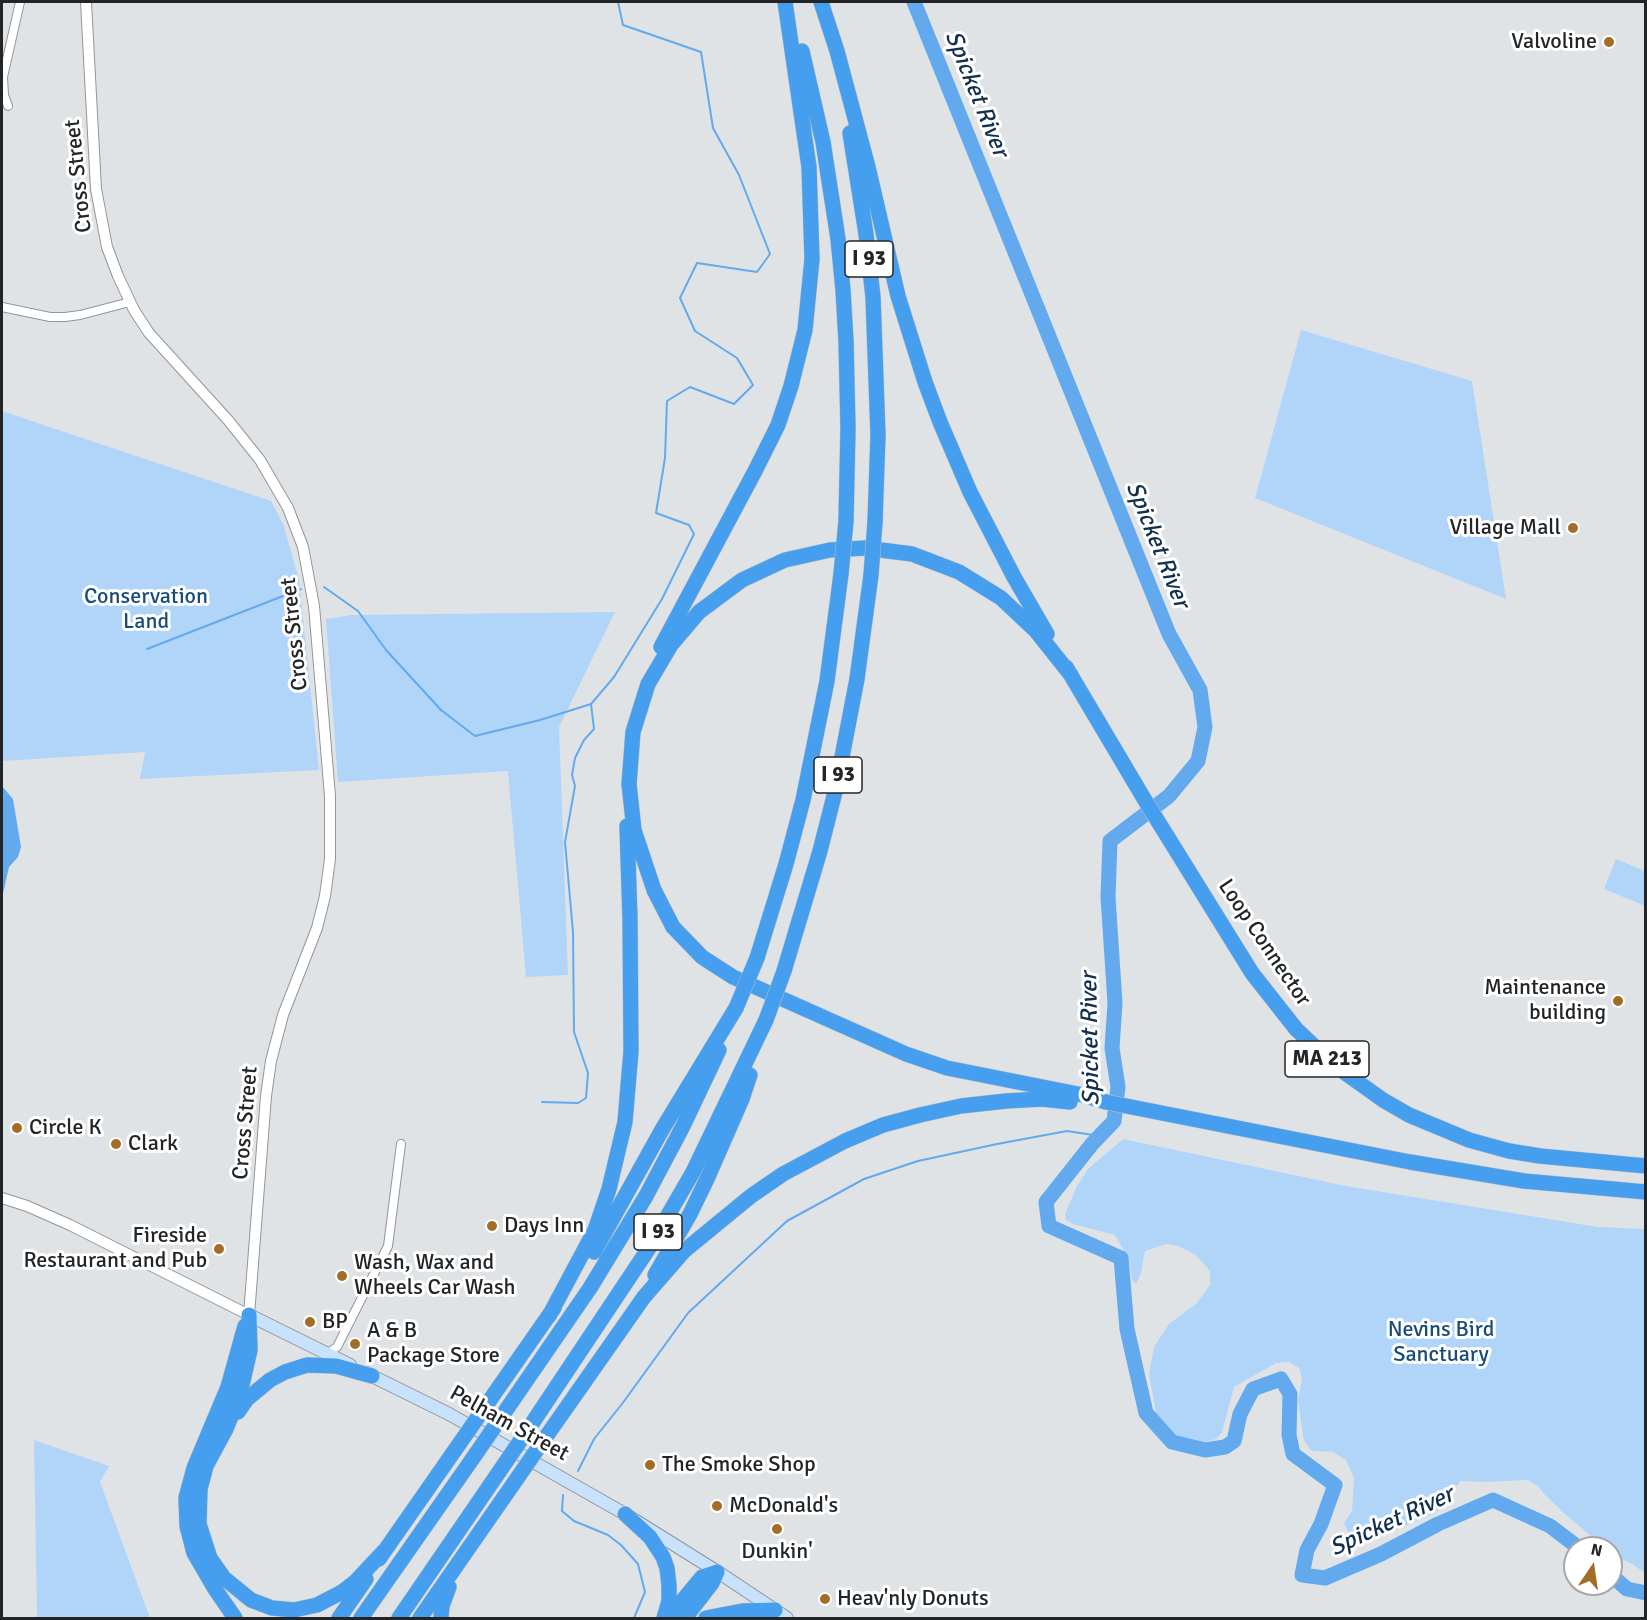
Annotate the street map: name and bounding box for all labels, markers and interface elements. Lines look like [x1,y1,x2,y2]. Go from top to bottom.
water label: Spicket River [938,27,1014,161]
place label: Valvoline [1511,29,1597,55]
marker: Valvoline [1602,35,1616,49]
street label: Cross Street [60,118,98,234]
road number: I 93 [845,241,893,277]
water label: Spicket River [1119,478,1195,612]
place label: Village Mall [1450,515,1561,541]
marker: Village Mall [1566,521,1580,535]
street label: Cross Street [276,576,314,692]
park label: Conservation Land [84,584,208,636]
road number: I 93 [814,757,862,793]
street label: Loop Connector [1212,875,1316,1011]
water label: Spicket River [1075,972,1107,1106]
place label: Maintenance building [1484,975,1606,1026]
marker: Maintenance building [1611,994,1625,1008]
road number: MA 213 [1285,1041,1369,1077]
street label: Cross Street [228,1065,264,1181]
place label: Circle K [29,1115,101,1141]
marker: Circle K [10,1121,24,1135]
place label: Clark [128,1131,178,1157]
marker: Clark [109,1137,123,1151]
place label: Days Inn [504,1213,584,1239]
road number: I 93 [634,1214,682,1250]
marker: Days Inn [485,1219,499,1233]
place label: Fireside Restaurant and Pub [23,1223,207,1274]
marker: Fireside Restaurant and Pub [212,1242,226,1256]
place label: Wash, Wax and Wheels Car Wash [354,1250,516,1302]
marker: Wash, Wax and Wheels Car Wash [335,1269,349,1283]
place label: BP [322,1309,348,1335]
marker: BP [303,1315,317,1329]
park label: Nevins Bird Sanctuary [1388,1317,1494,1368]
place label: A & B Package Store [367,1318,500,1370]
marker: A & B Package Store [348,1337,362,1351]
street label: Pelham Street [445,1380,573,1468]
place label: The Smoke Shop [662,1452,816,1478]
marker: The Smoke Shop [643,1458,657,1472]
water label: Spicket River [1326,1481,1458,1563]
place label: McDonald's [729,1493,838,1519]
marker: McDonald's [710,1499,724,1513]
marker: Dunkin' [770,1522,784,1536]
north arrow [1563,1536,1623,1596]
place label: Dunkin' [741,1539,813,1565]
text: N [1589,1539,1604,1561]
place label: Heav'nly Donuts [837,1586,989,1612]
marker: Heav'nly Donuts [818,1592,832,1606]

